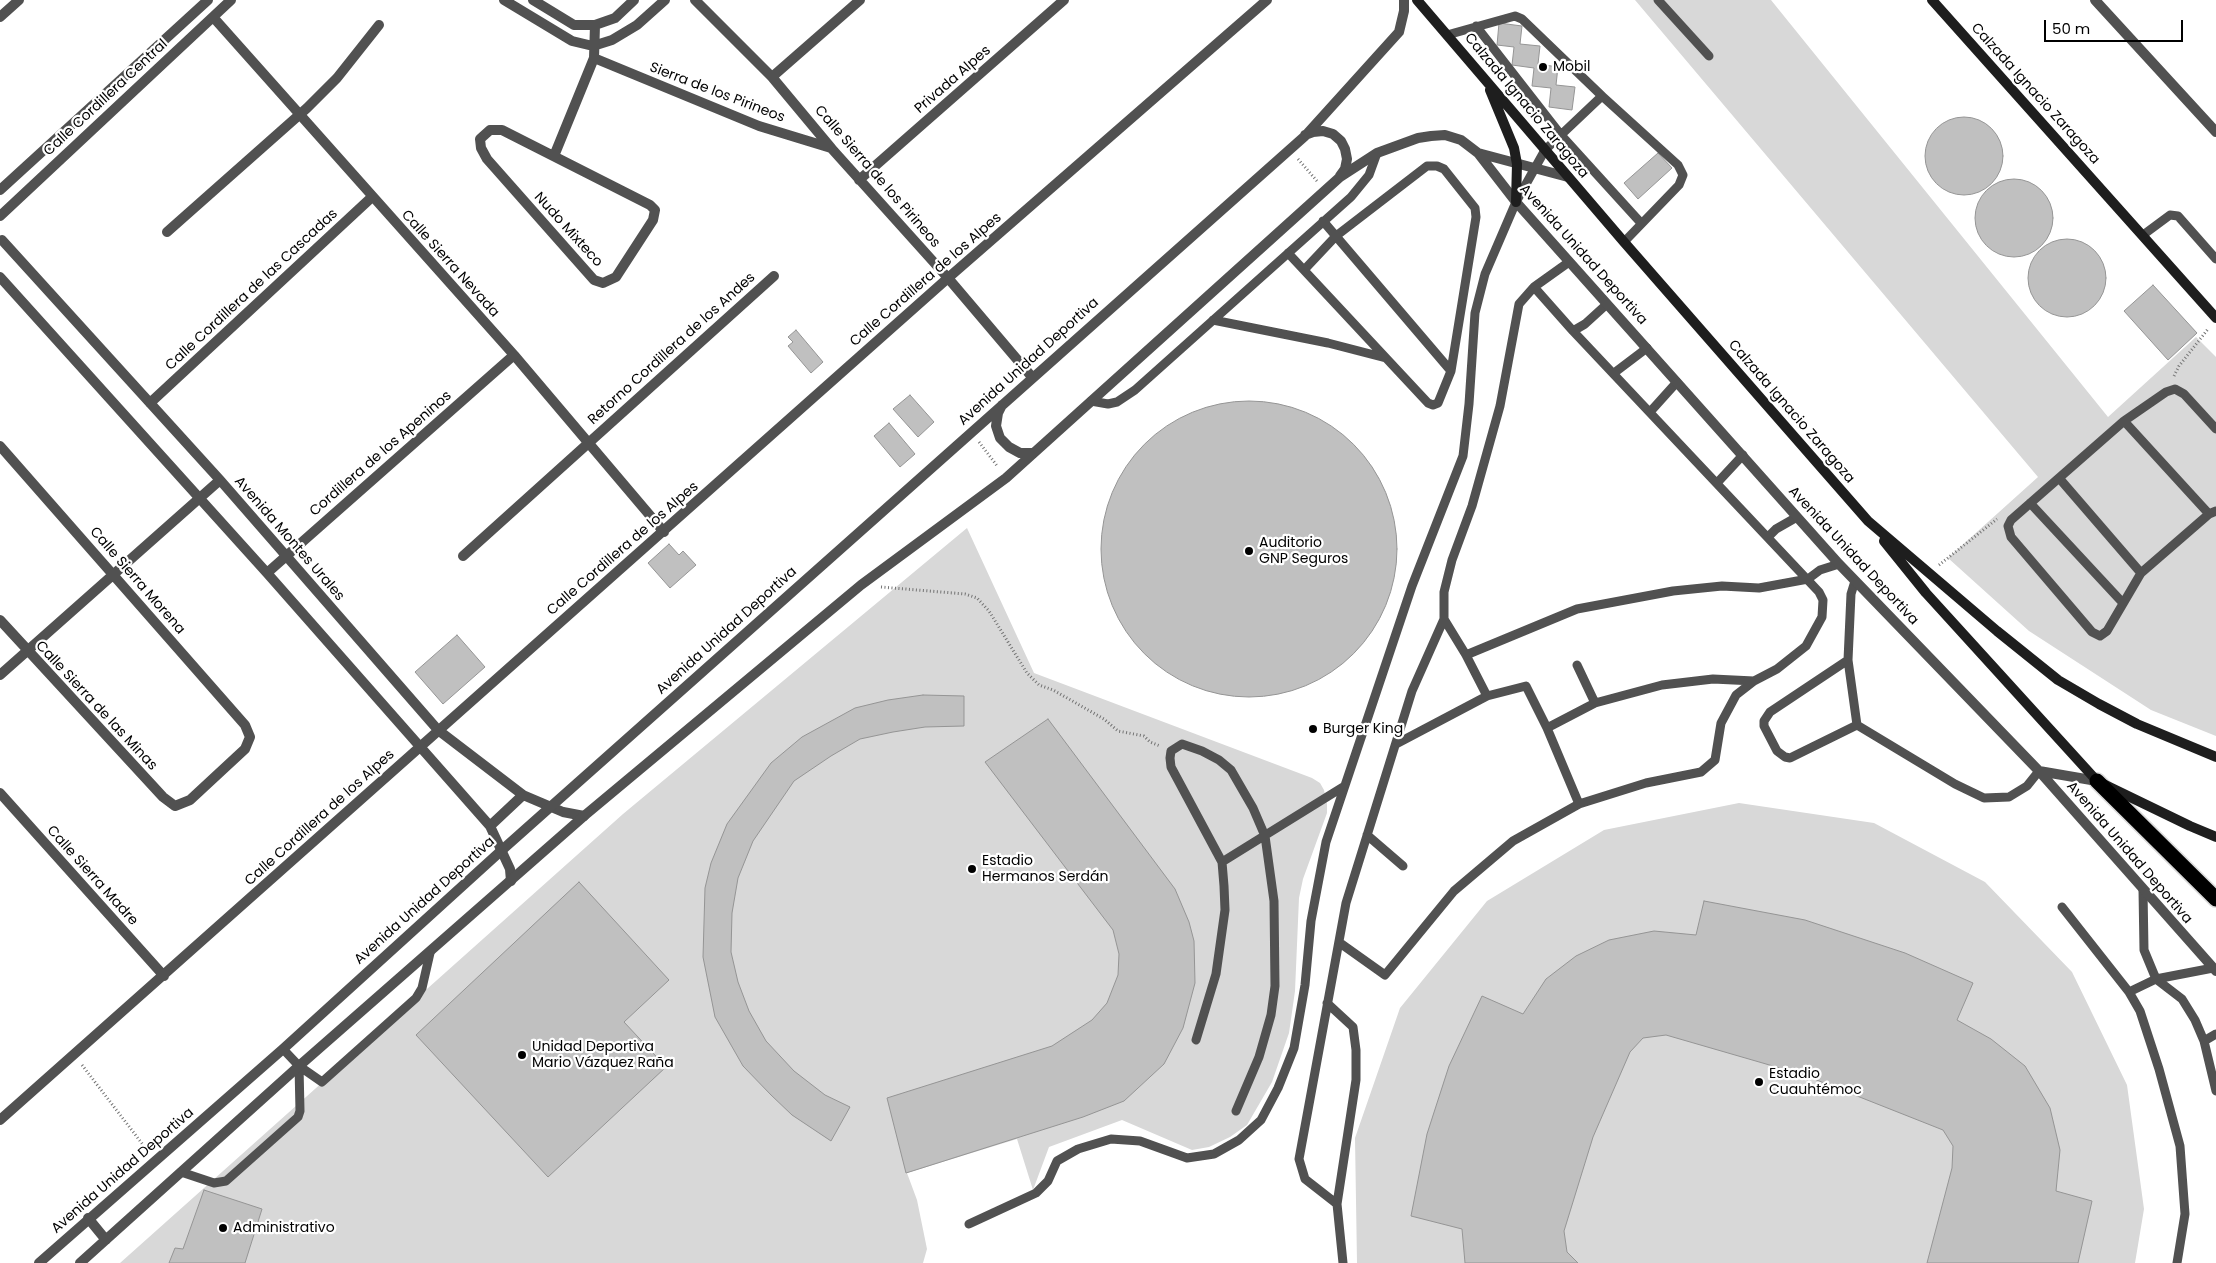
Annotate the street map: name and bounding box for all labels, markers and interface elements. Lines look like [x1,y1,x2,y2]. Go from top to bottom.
scale bar [2046,10,2185,42]
text: 50 m [2052,18,2090,39]
street label: Calzada Ignacio Zaragoza [1967,20,2103,168]
street label: Calzada Ignacio Zaragoza [1460,30,1592,182]
street label: Calle Cordillera Central [41,36,171,160]
street label: Privada Alpes [912,42,994,118]
street label: Sierra de los Pirineos [647,59,787,127]
place label: Mobil [1553,59,1590,75]
marker: Mobil [1537,61,1549,73]
street label: Calle Sierra de los Pirineos [811,102,943,252]
street label: Avenida Unidad Deportiva [1515,181,1651,329]
street label: Nudo Mixteco [530,189,606,271]
street label: Calle Cordillera de las Cascadas [163,206,341,374]
street label: Calle Sierra Nevada [397,207,503,321]
street label: Calle Cordillera de los Alpes [847,210,1005,350]
street label: Retorno Cordillera de los Andes [585,269,759,429]
street label: Avenida Unidad Deportiva [955,294,1103,430]
street label: Calzada Ignacio Zaragoza [1724,337,1858,487]
street label: Cordillera de los Apeninos [307,388,455,520]
street label: Avenida Montes Urales [230,473,348,605]
street label: Calle Cordillera de los Alpes [544,479,702,619]
street label: Avenida Unidad Deportiva [1784,483,1922,629]
street label: Calle Sierra Morena [86,524,188,638]
place label: Auditorio GNP Seguros [1259,535,1348,568]
marker: Auditorio GNP Seguros [1243,545,1255,557]
street label: Avenida Unidad Deportiva [653,563,801,699]
street label: Calle Sierra de las Minas [32,638,160,774]
place label: Burger King [1323,721,1403,737]
marker: Burger King [1307,723,1319,735]
street label: Calle Cordillera de los Alpes [242,746,398,890]
street label: Avenida Unidad Deportiva [2063,778,2195,928]
street label: Calle Sierra Madre [43,823,141,929]
street label: Avenida Unidad Deportiva [351,833,499,969]
place label: Estadio Hermanos Serdán [982,853,1108,886]
marker: Estadio Hermanos Serdán [966,863,978,875]
place label: Unidad Deportiva Mario Vázquez Raña [532,1039,674,1072]
marker: Unidad Deportiva Mario Vázquez Raña [516,1049,528,1061]
place label: Estadio Cuauhtémoc [1769,1066,1862,1098]
marker: Estadio Cuauhtémoc [1753,1076,1765,1088]
street label: Avenida Unidad Deportiva [48,1105,198,1237]
place label: Administrativo [233,1220,335,1236]
marker: Administrativo [217,1222,229,1234]

